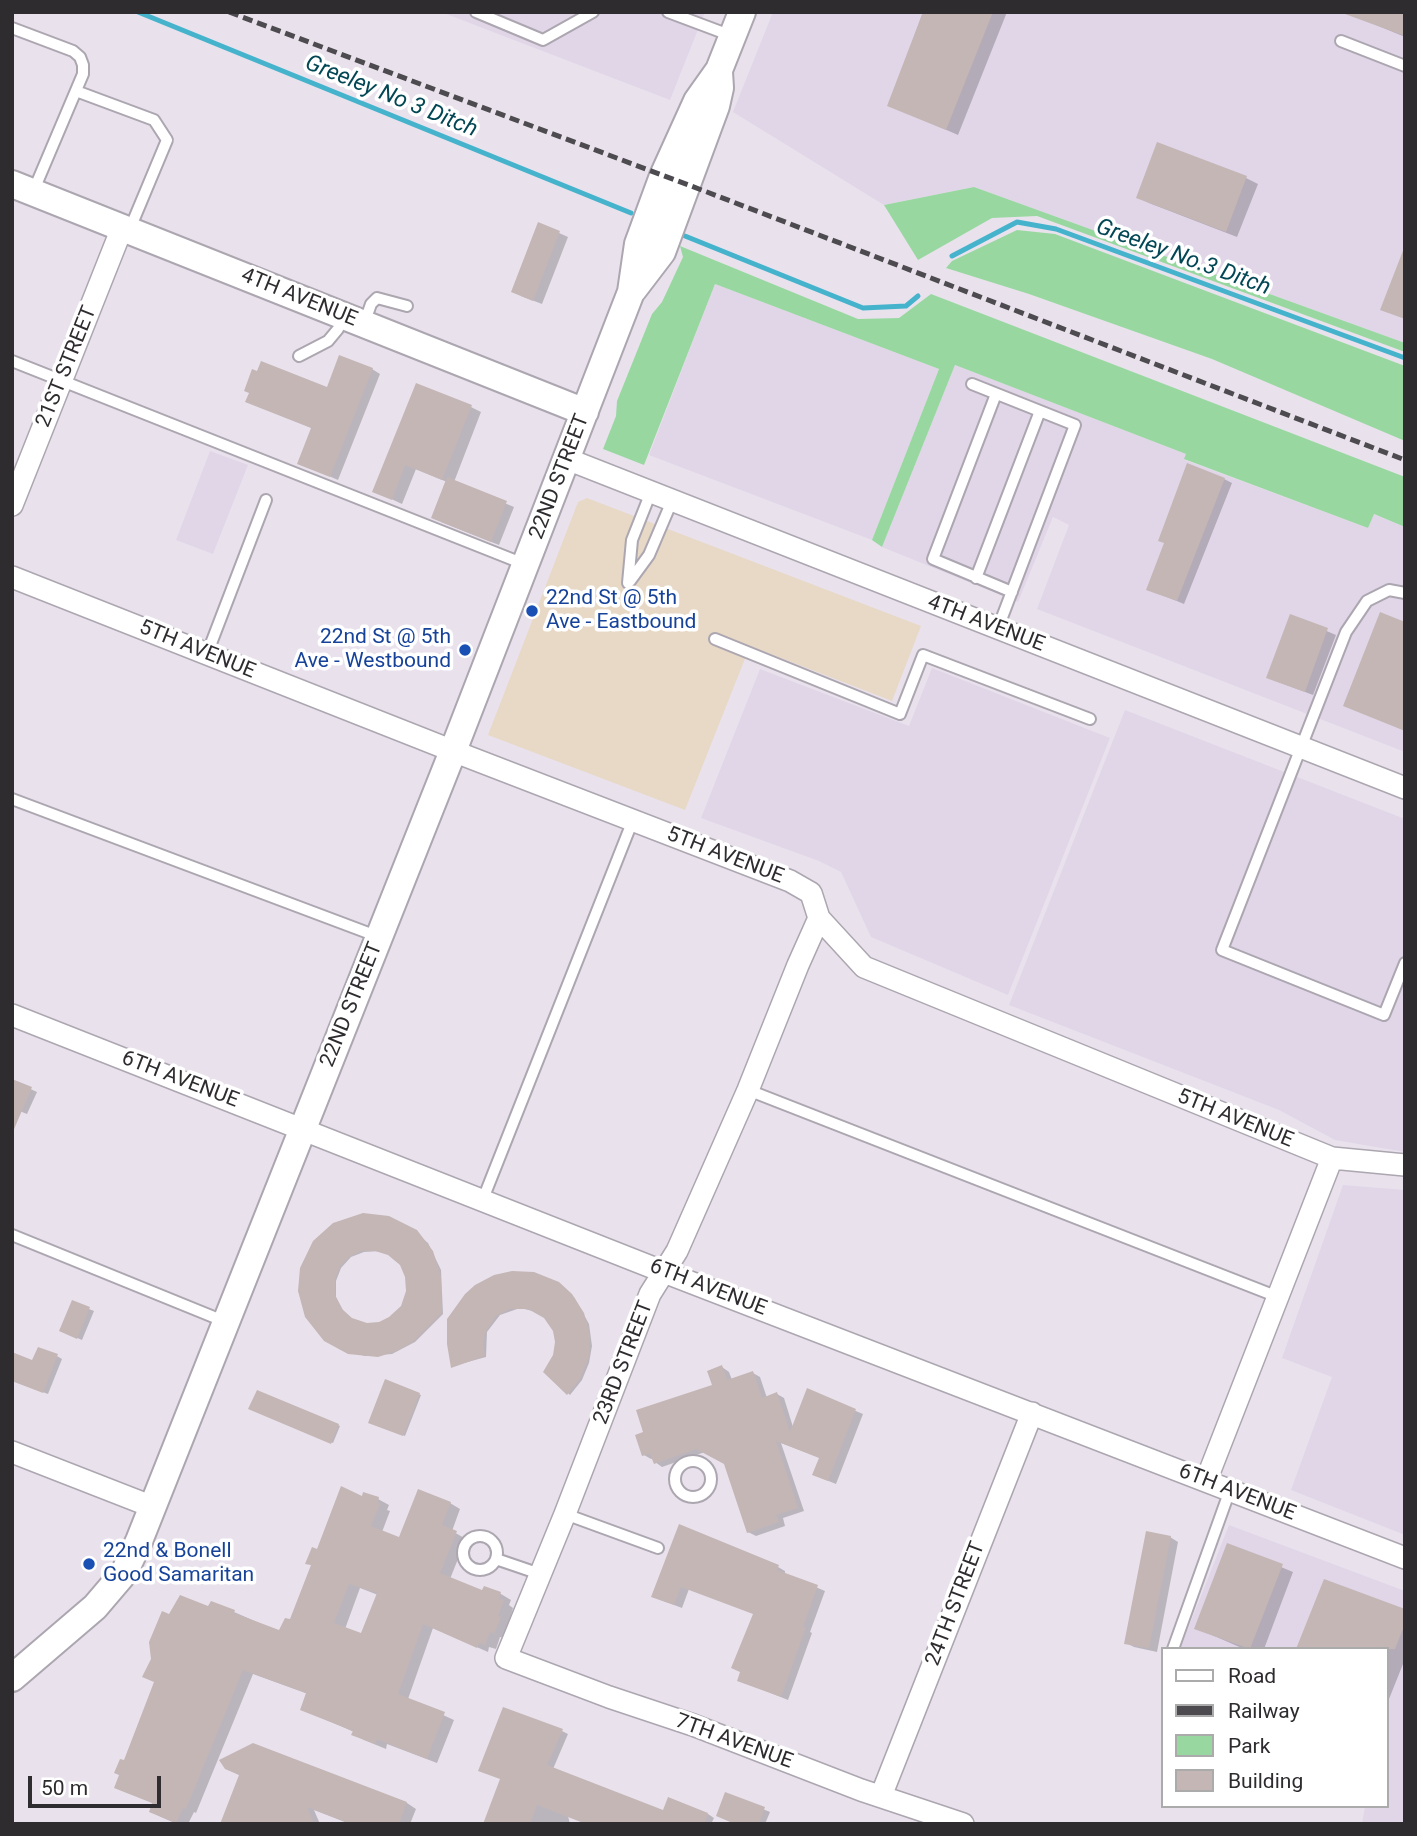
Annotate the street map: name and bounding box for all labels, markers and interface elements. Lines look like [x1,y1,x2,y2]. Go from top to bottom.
water label: Greeley No 3 Ditch [301,50,481,144]
water label: Greeley No.3 Ditch [1092,214,1274,302]
street label: 4TH AVENUE [237,263,361,333]
street label: 21ST STREET [31,303,103,431]
street label: 22ND STREET [525,411,595,543]
place label: 22nd St @ 5th Ave - Eastbound [546,586,696,636]
street label: 4TH AVENUE [924,590,1048,658]
marker: 22nd St @ 5th Ave - Eastbound [524,603,540,619]
street label: 5TH AVENUE [135,615,259,685]
place label: 22nd St @ 5th Ave - Westbound [294,625,451,675]
marker: 22nd St @ 5th Ave - Westbound [457,642,473,658]
street label: 5TH AVENUE [663,822,787,890]
street label: 22ND STREET [316,939,388,1071]
street label: 6TH AVENUE [118,1046,242,1114]
street label: 5TH AVENUE [1173,1084,1297,1154]
street label: 6TH AVENUE [646,1254,770,1322]
street label: 23RD STREET [589,1298,659,1428]
street label: 6TH AVENUE [1175,1459,1299,1527]
street label: 24TH STREET [921,1538,991,1670]
place label: 22nd & Bonell Good Samaritan [103,1539,254,1589]
marker: 22nd & Bonell Good Samaritan [81,1556,97,1572]
legend [1162,1647,1389,1808]
text: Road [1228,1664,1276,1688]
text: Railway [1228,1699,1300,1723]
street label: 7TH AVENUE [672,1709,796,1775]
text: Park [1228,1734,1270,1758]
scale bar [32,1762,164,1806]
text: Building [1228,1769,1303,1793]
text: 50 m [41,1776,88,1800]

